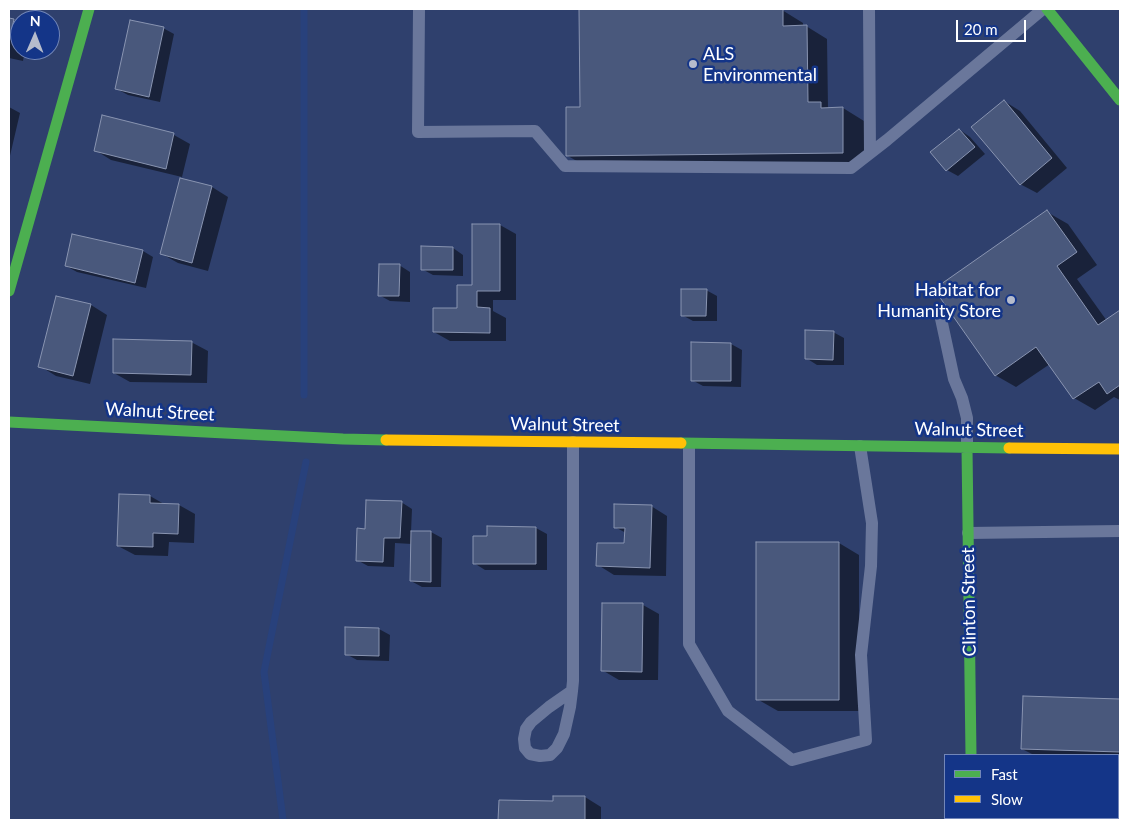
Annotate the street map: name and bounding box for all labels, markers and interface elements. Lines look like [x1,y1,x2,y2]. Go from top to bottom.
north arrow [10,10,60,60]
scale bar [959,10,1029,42]
text: N [30,12,41,29]
text: 20 m [964,20,998,38]
place label: ALS Environmental [703,43,817,86]
marker: ALS Environmental [687,58,699,70]
place label: Habitat for Humanity Store [877,279,1001,322]
marker: Habitat for Humanity Store [1005,294,1017,306]
street label: Walnut Street [105,398,215,426]
street label: Walnut Street [510,413,620,437]
street label: Walnut Street [914,418,1024,442]
street label: Clinton Street [957,547,981,657]
legend [944,754,1119,819]
text: Fast [991,765,1018,783]
text: Slow [991,790,1023,808]

